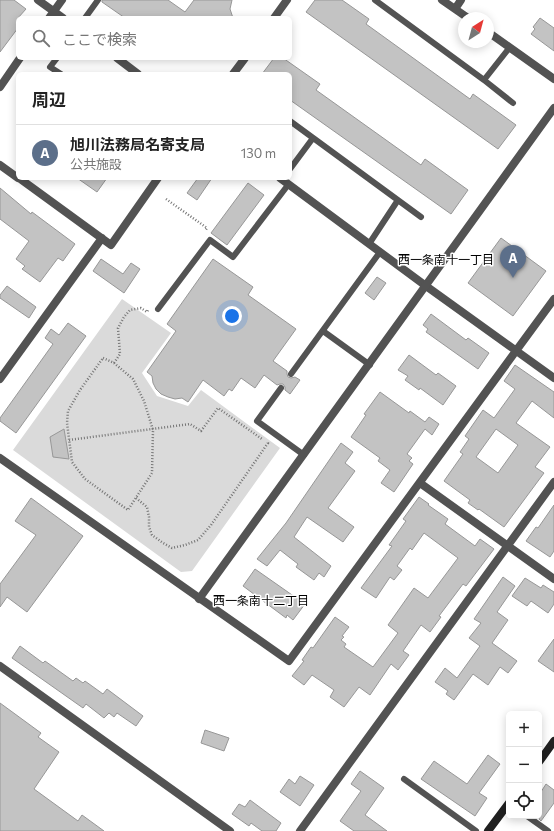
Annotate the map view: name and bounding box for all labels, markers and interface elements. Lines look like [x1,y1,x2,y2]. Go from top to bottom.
north arrow [458,12,494,48]
search box [16,16,292,60]
icon: search [30,27,52,49]
text: ここで検索 [62,30,137,48]
text: 周辺 [32,89,66,110]
text: 旭川法務局名寄支局 [70,135,205,153]
text: A [40,145,50,161]
text: 130 m [241,145,276,161]
text: 公共施設 [70,156,122,172]
pin: A [500,245,526,278]
district label: 西一条南十一丁目 [398,252,494,266]
your location [222,306,242,326]
district label: 西一条南十二丁目 [213,593,309,607]
map controls [506,711,542,819]
button: + [506,711,542,747]
button: − [506,747,542,783]
button: locate [506,783,542,819]

